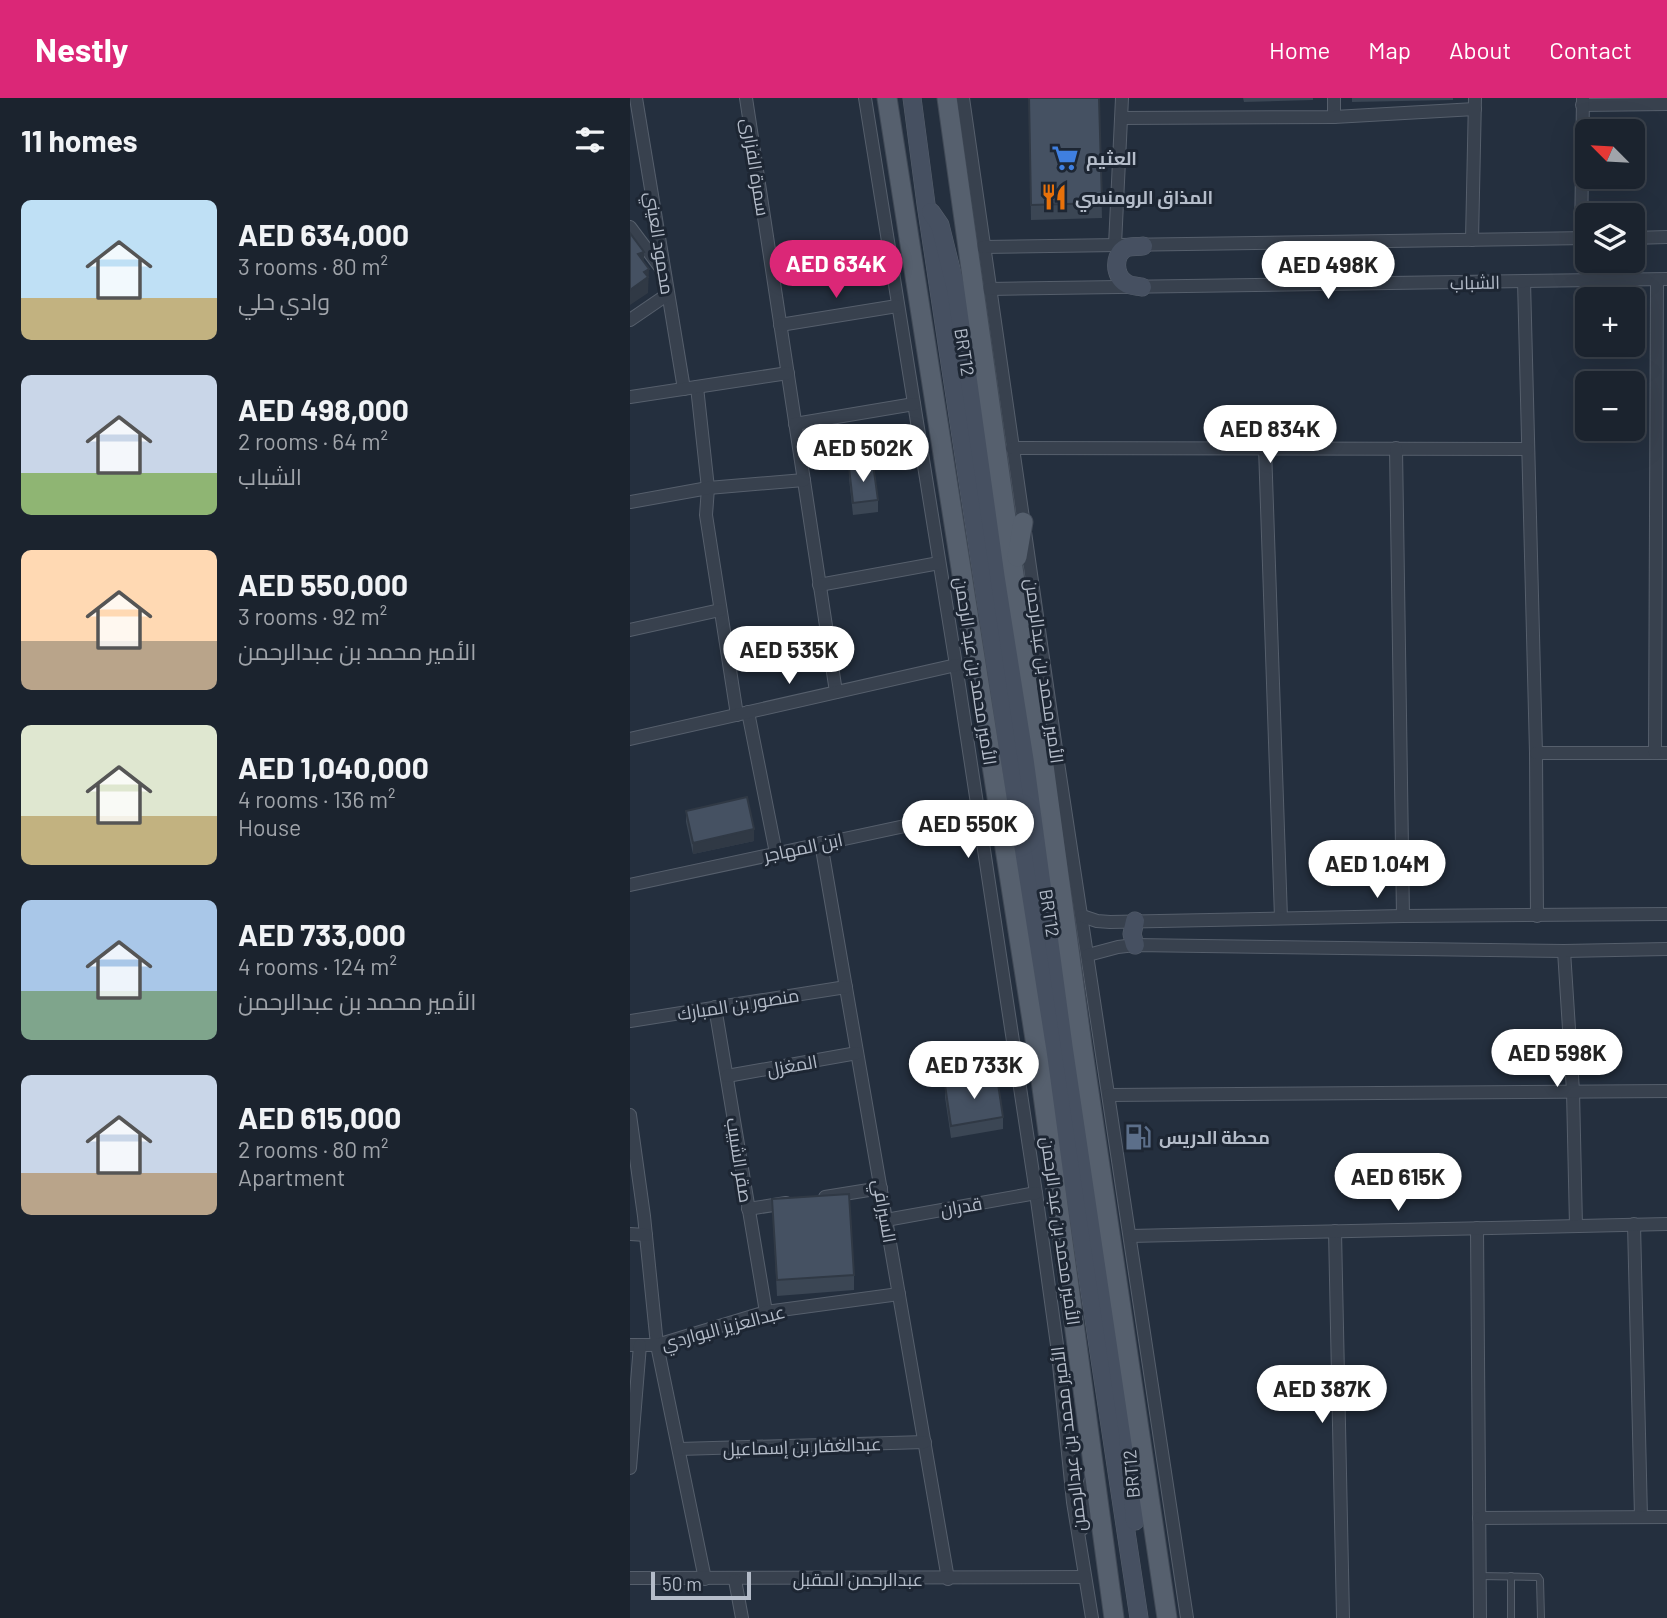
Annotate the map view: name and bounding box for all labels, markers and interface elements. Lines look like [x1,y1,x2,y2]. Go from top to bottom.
text: Nestly [35,29,129,69]
text: Home [1269,35,1330,64]
text: Map [1368,35,1411,64]
text: About [1449,35,1511,64]
text: Contact [1549,35,1632,64]
street label: سمرة الفزارى [736,116,775,218]
north arrow [1575,119,1645,189]
map controls [1575,119,1645,441]
icon: filters [571,121,609,159]
text: 11 homes [21,122,138,158]
supermarket icon: العثيم [1050,143,1080,173]
place label: العثيم [1086,147,1137,171]
restaurant icon: المذاق الرومنسي [1039,182,1069,212]
place label: المذاق الرومنسي [1075,186,1213,212]
street label: محمود العيني [637,190,679,297]
button: layers [1575,203,1645,273]
text: AED 634,000 [238,216,409,252]
icon: home [77,228,161,312]
pin: AED 634K [764,240,908,300]
pin: AED 498K [1256,242,1400,301]
text: AED 634K [786,249,886,277]
text: AED 498K [1278,250,1378,278]
text: 3 rooms · 80 m² [238,252,388,280]
street label: الشباب [1450,271,1500,293]
text: وادي حلي [238,287,330,315]
button: + [1575,287,1645,357]
street label: BRT12 [950,326,980,378]
button: − [1575,371,1645,441]
text: AED 498,000 [238,391,409,427]
icon: home [77,403,161,487]
pin: AED 834K [1198,406,1342,465]
text: AED 834K [1220,414,1320,442]
pin: AED 502K [791,424,935,484]
text: 2 rooms · 64 m² [238,427,388,455]
text: AED 502K [813,433,913,461]
text: الشباب [238,462,302,490]
text: AED 550,000 [238,566,408,602]
street label: الأمير محمد بن عبد الرحمن [949,575,1002,767]
street label: الأمير محمد بن عبدالرحمن [1020,577,1069,765]
icon: home [77,578,161,662]
text: 3 rooms · 92 m² [238,602,387,630]
pin: AED 535K [717,626,861,686]
text: AED 535K [739,635,839,663]
text: الأمير محمد بن عبدالرحمن [238,637,476,665]
text: AED 1,040,000 [238,749,429,785]
icon: home [77,753,161,837]
text: 4 rooms · 136 m² [238,785,396,813]
pin: AED 550K [896,800,1040,860]
text: AED 550K [918,809,1018,837]
text: House [238,813,301,841]
street label: ابن المهاجر [760,828,845,867]
pin: AED 1.04M [1297,840,1457,900]
text: AED 1.04M [1325,849,1429,877]
street label: BRT12 [1035,887,1065,939]
text: AED 733,000 [238,916,406,952]
icon: home [77,928,161,1012]
text: 4 rooms · 124 m² [238,952,397,980]
street label: منصور بن المبارك [675,983,801,1025]
text: الأمير محمد بن عبدالرحمن [238,987,476,1015]
pin: AED 598K [1485,1030,1629,1089]
text: AED 598K [1507,1038,1607,1066]
pin: AED 733K [902,1042,1046,1101]
street label: المغزل [765,1050,819,1081]
text: AED 733K [925,1050,1023,1078]
text: AED 615,000 [238,1099,401,1135]
icon: home [77,1103,161,1187]
street label: صقر الشبيب [721,1116,758,1204]
fuel station icon: محطة الدريس [1123,1122,1153,1152]
place label: محطة الدريس [1159,1126,1270,1149]
text: 2 rooms · 80 m² [238,1135,388,1163]
street label: الأمير محمد بن عبد الرحمن [1036,1135,1085,1327]
pin: AED 615K [1326,1154,1470,1213]
text: AED 615K [1351,1162,1445,1190]
text: Apartment [238,1163,345,1191]
street label: السيرافي [865,1178,901,1245]
street label: قدران [938,1192,984,1221]
street label: عبدالعزيز البواردي [659,1300,788,1358]
street label: الأمير محمد بن عبدالرحمن [1046,1345,1091,1533]
pin: AED 387K [1250,1366,1394,1425]
text: AED 387K [1273,1374,1371,1402]
street label: عبدالغفار بن إسماعيل [722,1432,882,1461]
street label: BRT12 [1118,1449,1144,1499]
street label: عبدالرحمن المقبل [793,1568,923,1591]
scale bar [651,1569,751,1601]
text: 50 m [662,1572,702,1595]

